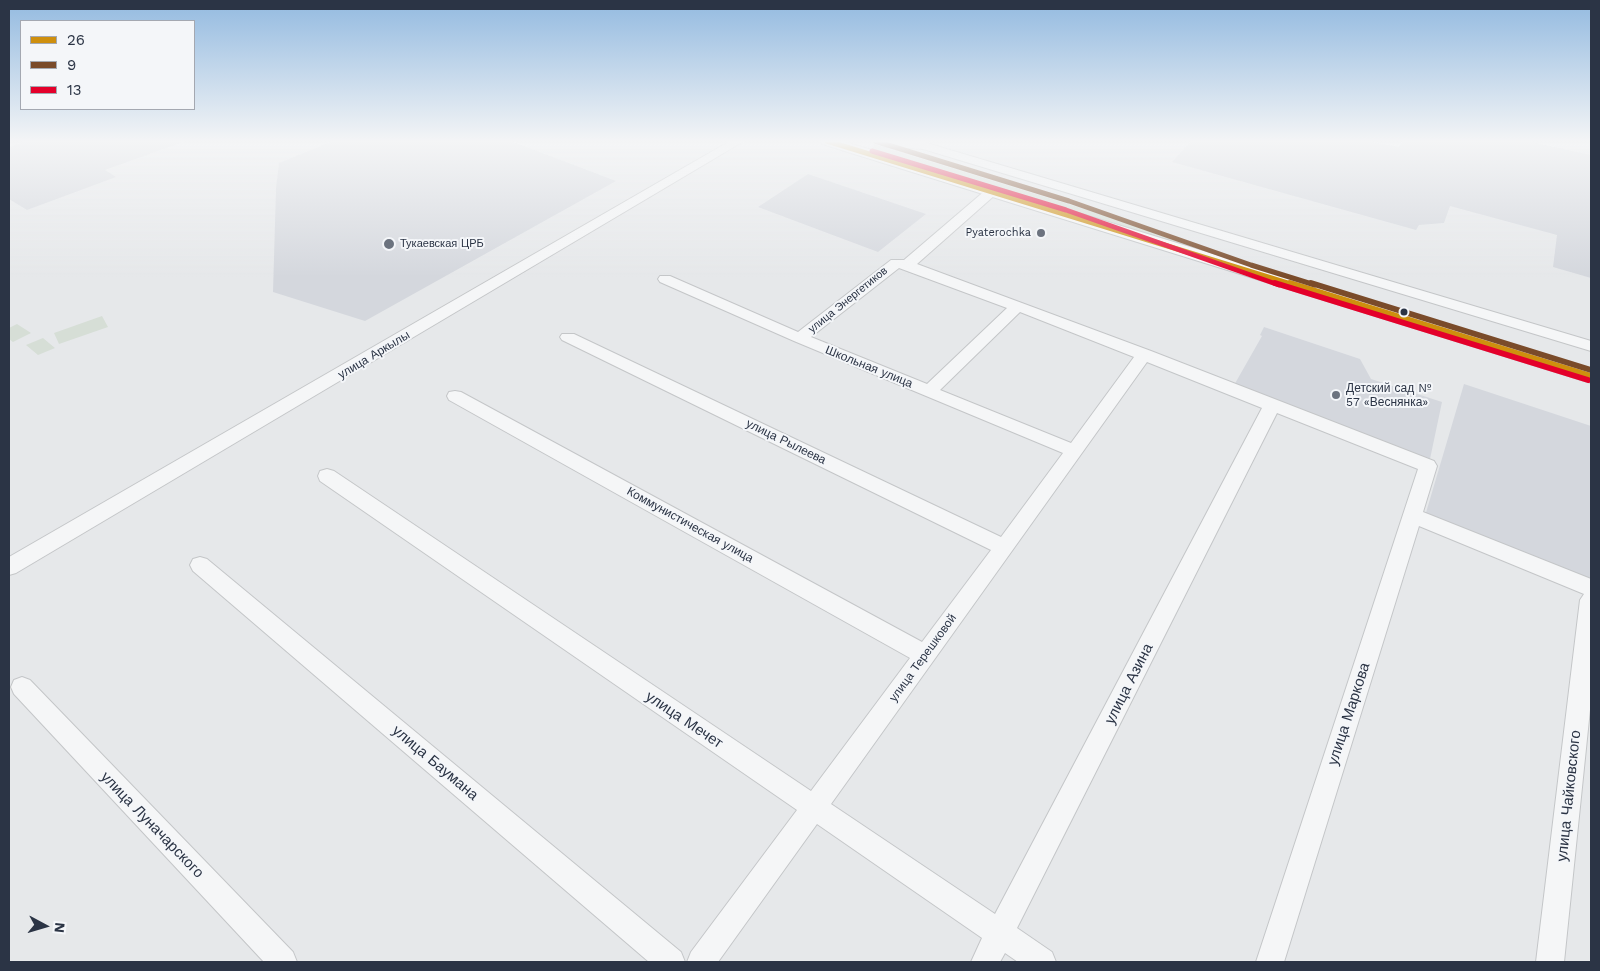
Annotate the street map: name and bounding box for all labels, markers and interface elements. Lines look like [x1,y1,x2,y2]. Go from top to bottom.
legend [20,20,195,110]
text: 26 [67,31,85,49]
text: 9 [67,56,76,74]
text: 13 [67,81,82,99]
place label: Pyaterochka [966,226,1031,240]
marker: Pyaterochka [1035,227,1047,239]
marker: Тукаевская ЦРБ [382,237,396,251]
place label: Тукаевская ЦРБ [400,237,484,251]
street label: улица Энергетиков [806,264,890,336]
unlabelled marker [1399,307,1409,317]
street label: улица Аркылы [335,328,413,382]
street label: Школьная улица [823,343,915,391]
place label: Детский сад № 57 «Веснянка» [1346,381,1431,409]
marker: Детский сад № 57 «Веснянка» [1330,389,1342,401]
street label: улица Рылеева [744,416,828,468]
street label: Коммунистическая улица [624,484,756,566]
street label: улица Терешковой [886,611,960,705]
street label: улица Азина [1101,641,1157,727]
street label: улица Маркова [1324,660,1374,768]
street label: улица Мечет [642,688,726,752]
street label: улица Баумана [388,722,482,804]
street label: улица Чайковского [1553,729,1585,863]
street label: улица Луначарского [97,768,207,882]
north arrow [20,901,70,951]
text: N [51,922,68,934]

